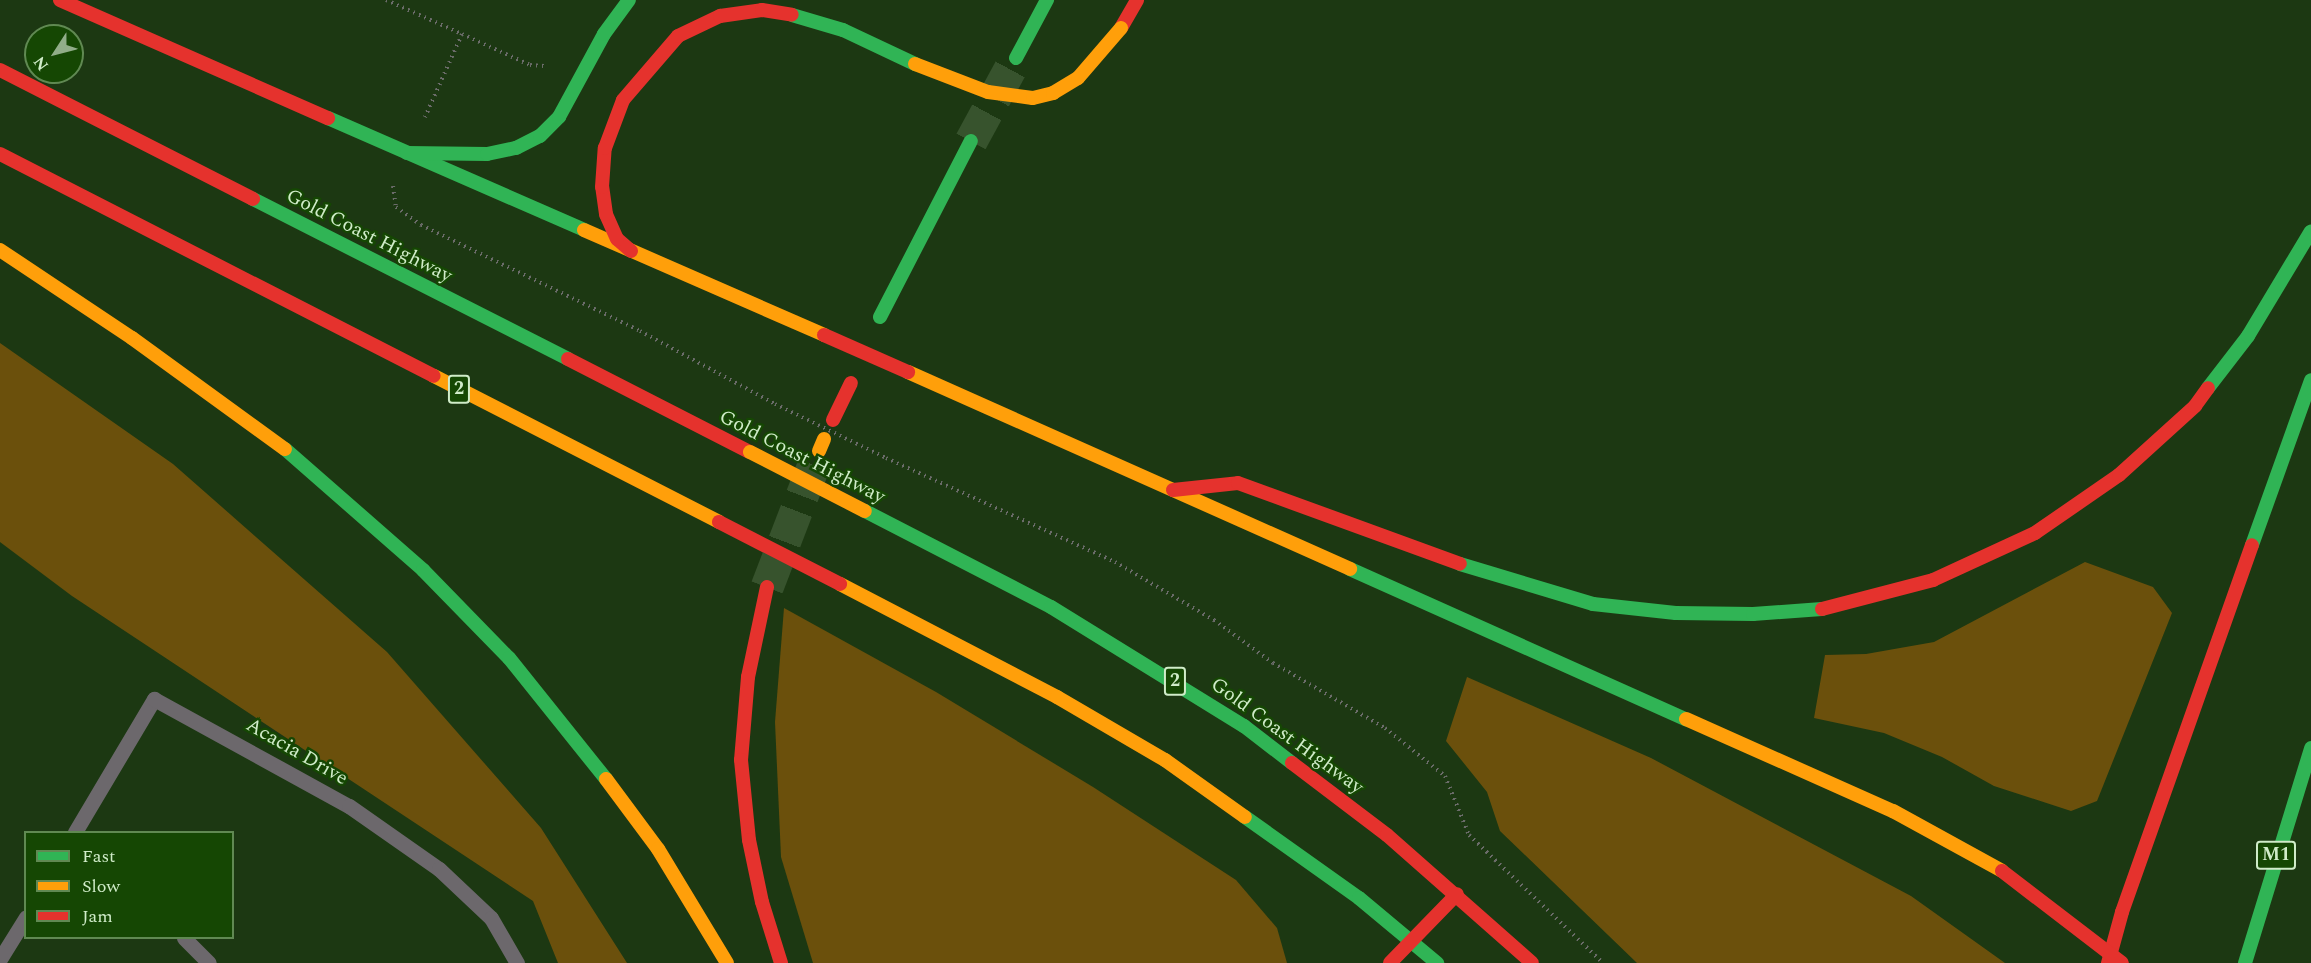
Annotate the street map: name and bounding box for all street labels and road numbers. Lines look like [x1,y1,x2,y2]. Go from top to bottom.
street label: Gold Coast Highway [282,184,456,288]
road number: 2 [447,374,471,404]
street label: Gold Coast Highway [715,405,889,509]
road number: 2 [1163,666,1187,696]
street label: Gold Coast Highway [1206,673,1368,799]
street label: Acacia Drive [242,713,352,791]
road number: M1 [2255,840,2297,870]

